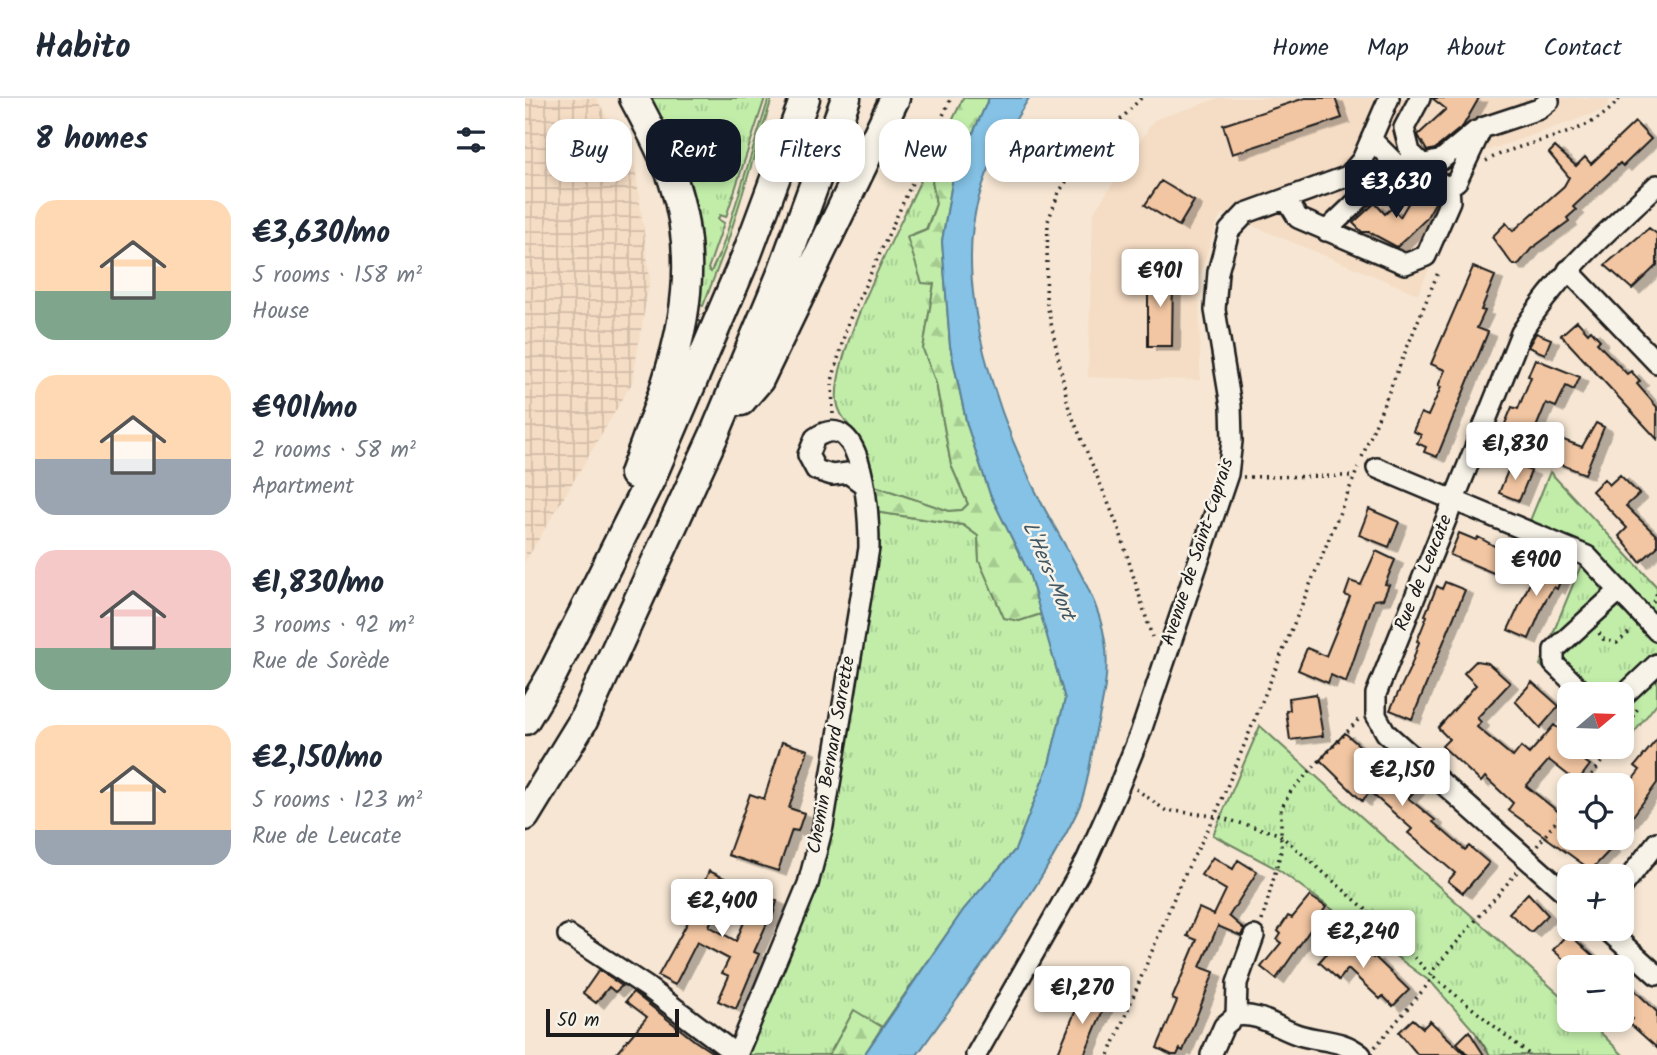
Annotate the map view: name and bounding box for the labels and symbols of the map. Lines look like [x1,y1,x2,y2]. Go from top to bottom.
pin: €3,630 [1339,160,1453,220]
pin: €901 [1119,250,1201,309]
pin: €1,830 [1458,422,1572,482]
street label: Avenue de Saint-Caprais [1153,454,1243,650]
street label: Rue de Leucate [1387,510,1461,636]
water label: L'Hers-Mort [1012,516,1085,628]
pin: €900 [1495,538,1577,598]
street label: Chemin Bernard Sarrette [800,653,864,856]
north arrow [1557,682,1635,760]
pin: €2,150 [1345,748,1459,808]
pin: €2,400 [665,880,779,939]
pin: €2,240 [1306,910,1420,970]
pin: €1,270 [1025,967,1139,1026]
scale bar [546,1006,679,1038]

